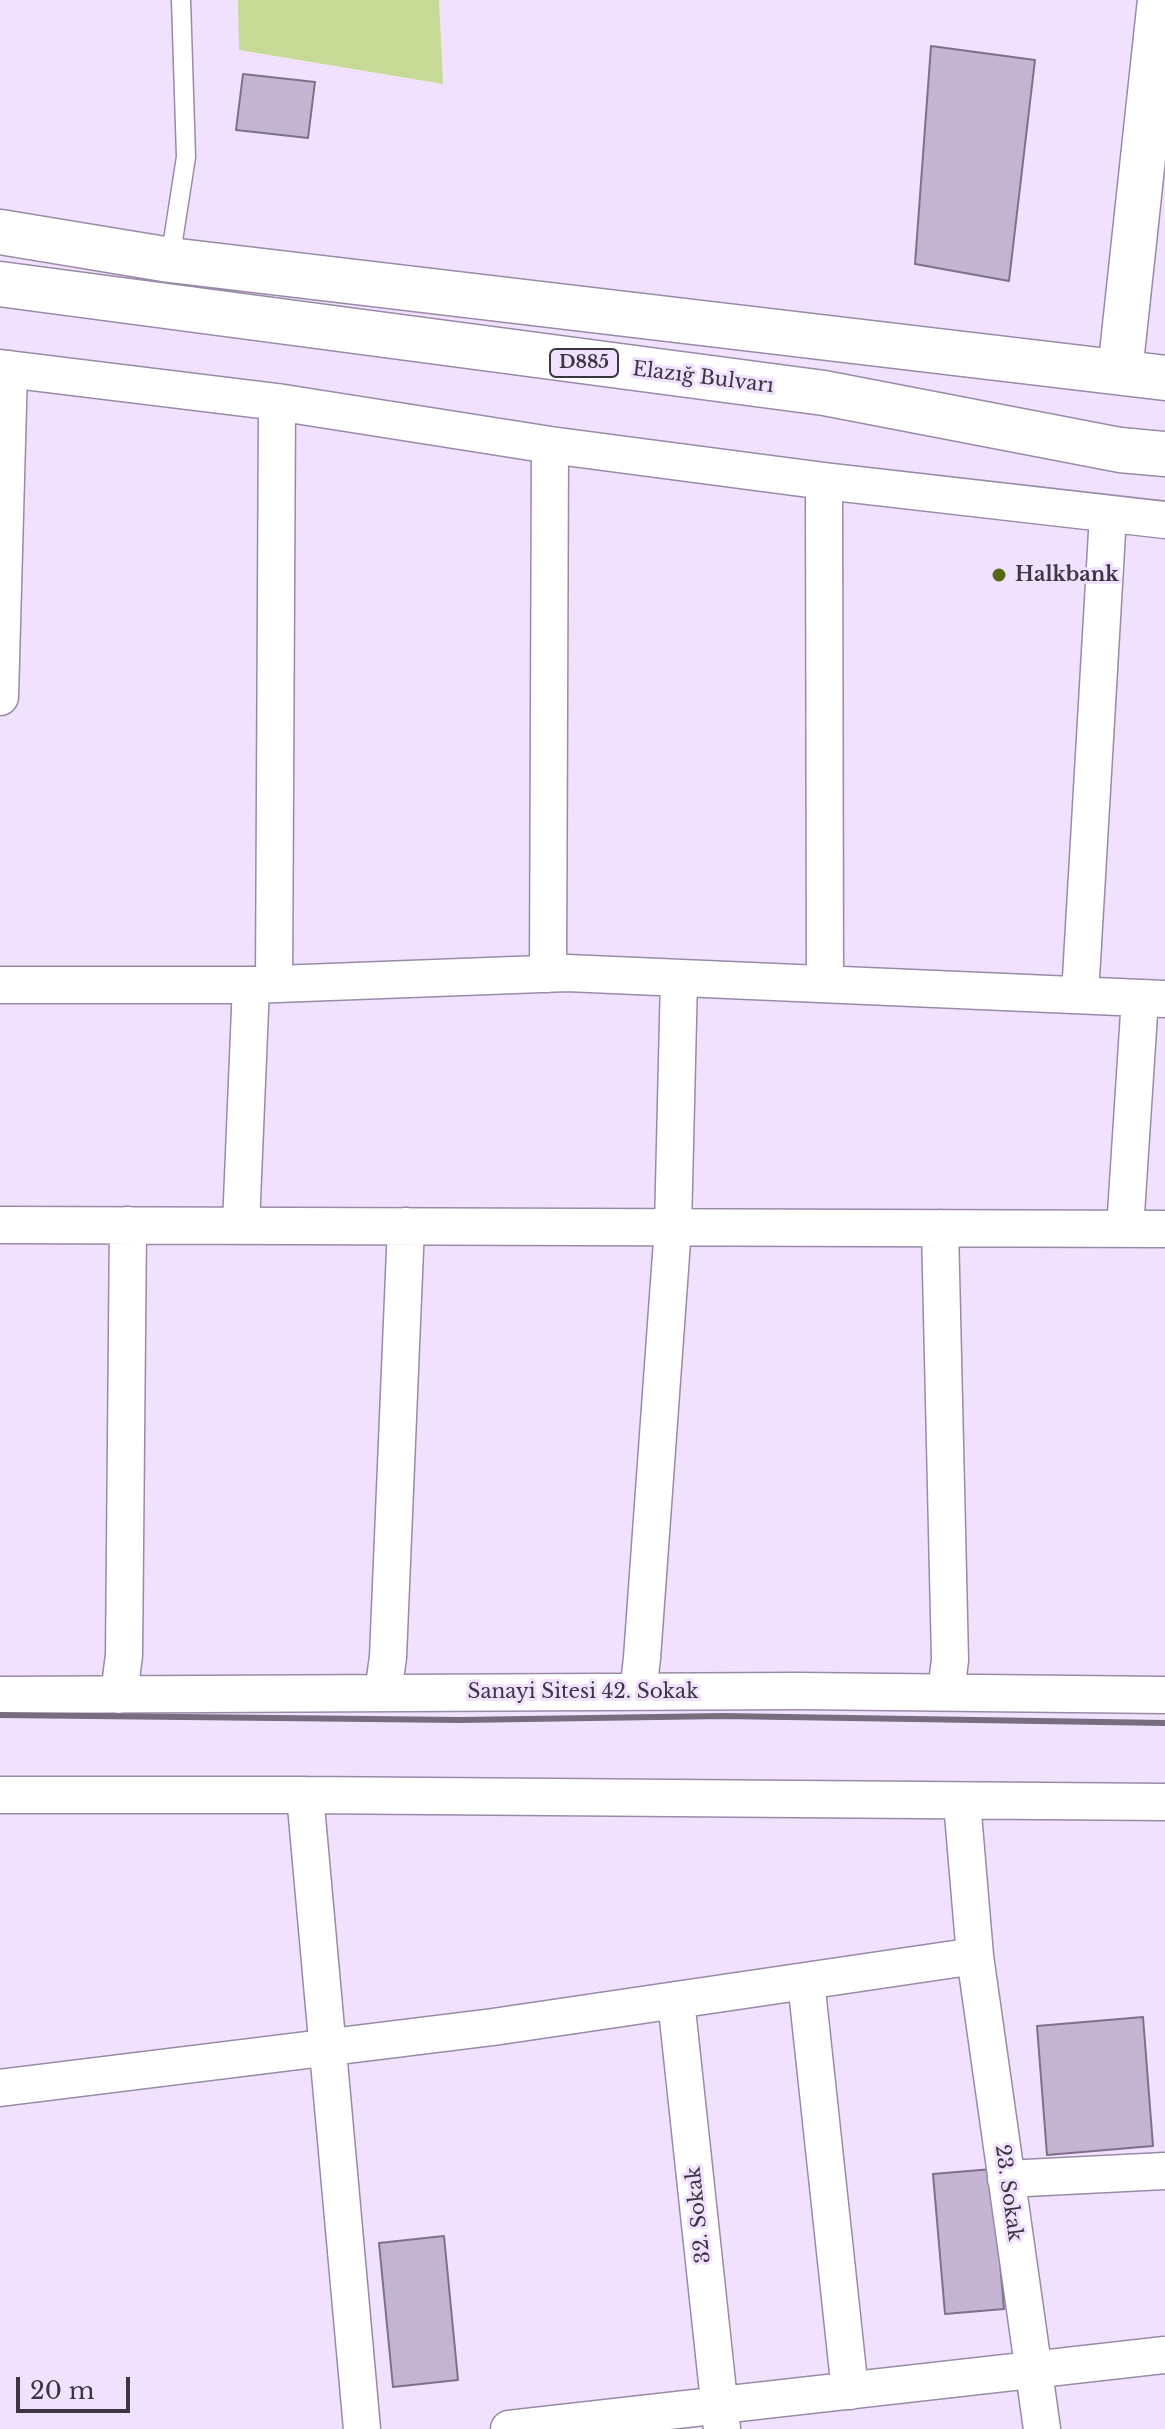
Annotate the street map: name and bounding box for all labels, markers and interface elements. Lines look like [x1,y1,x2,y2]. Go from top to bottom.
road number: D885 [550,349,618,377]
street label: Elazığ Bulvarı [631,357,775,399]
place label: Halkbank [1015,563,1119,587]
marker: Halkbank [990,566,1008,584]
street label: Sanayi Sitesi 42. Sokak [468,1680,698,1704]
street label: 23. Sokak [989,2143,1027,2243]
street label: 32. Sokak [682,2165,716,2265]
scale bar [20,2361,134,2411]
text: 20 m [30,2376,95,2405]

